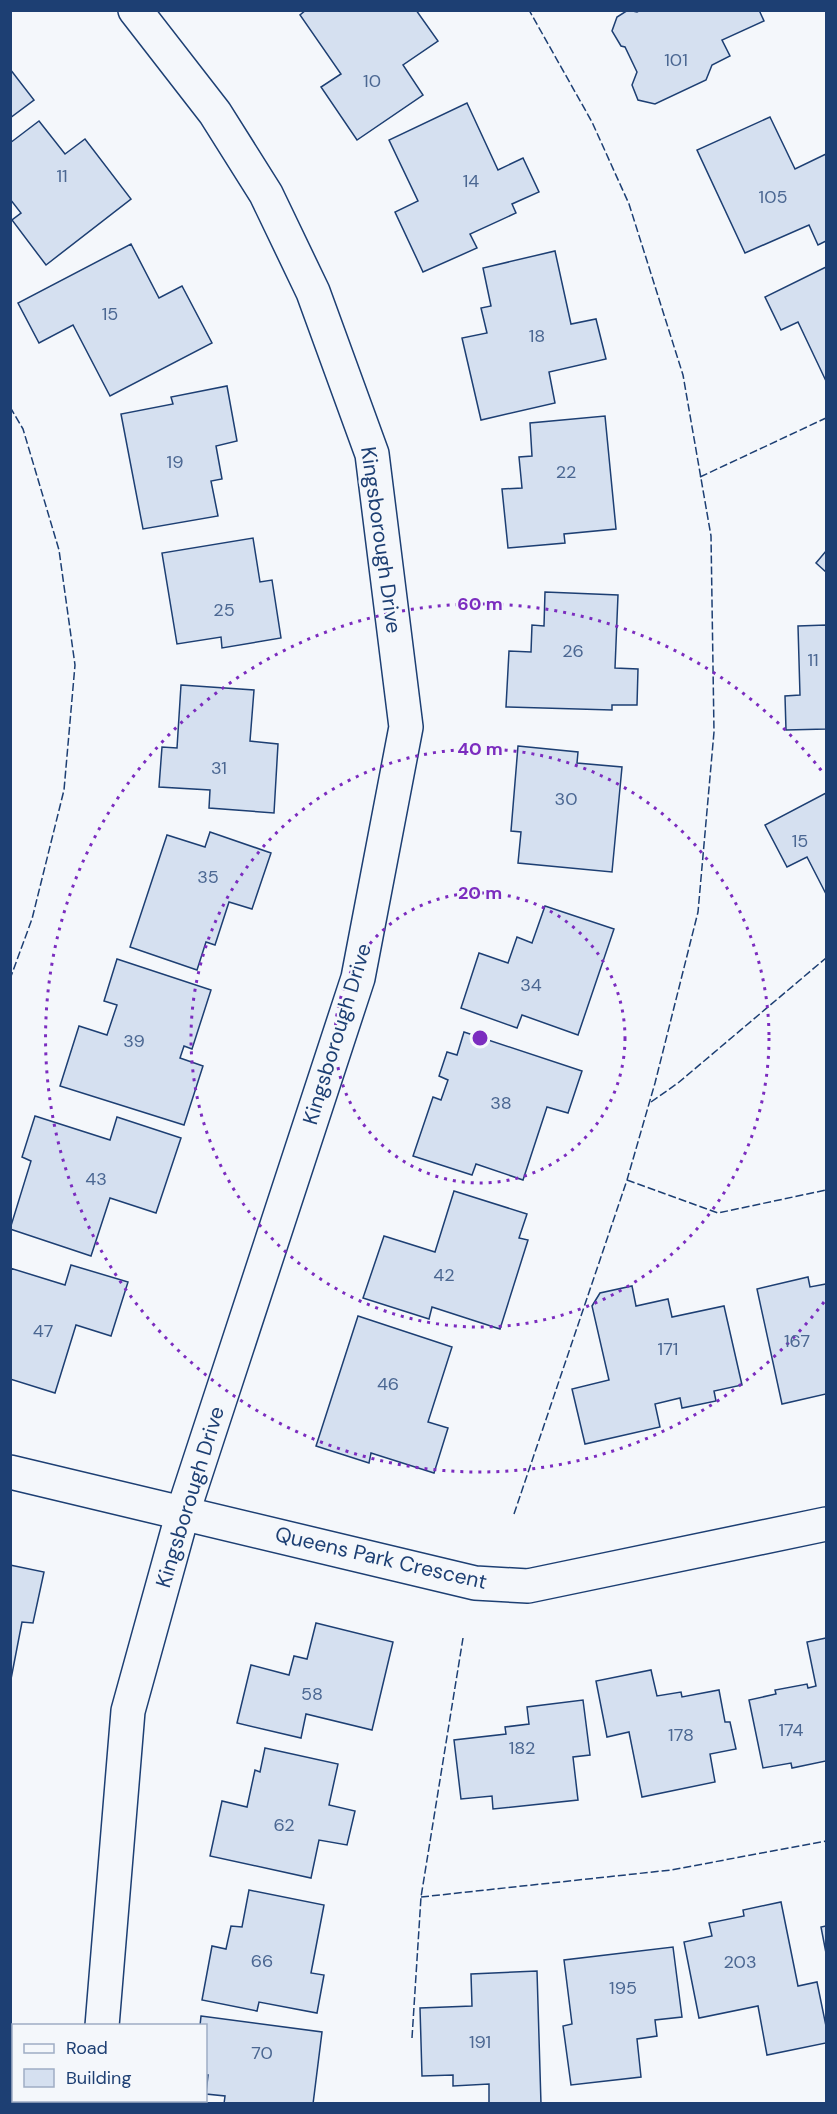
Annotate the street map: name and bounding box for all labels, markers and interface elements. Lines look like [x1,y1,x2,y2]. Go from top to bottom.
house number: 101 [664,48,688,72]
house number: 10 [363,69,381,93]
house number: 11 [56,164,68,188]
house number: 14 [463,169,479,193]
house number: 105 [759,185,787,209]
house number: 15 [102,302,118,326]
house number: 18 [529,324,545,348]
street label: Kingsborough Drive [354,445,408,635]
house number: 19 [167,450,183,474]
house number: 22 [556,460,576,484]
text: 60 m [457,592,503,616]
house number: 25 [213,598,235,622]
house number: 26 [562,639,584,663]
house number: 11 [807,648,819,672]
text: 40 m [457,737,503,761]
house number: 31 [211,756,227,780]
house number: 30 [555,787,577,811]
house number: 15 [792,829,808,853]
house number: 35 [197,865,219,889]
text: 20 m [458,881,502,905]
street label: Kingsborough Drive [296,940,378,1128]
house number: 34 [520,973,542,997]
centre of rings [470,1028,490,1048]
house number: 39 [123,1029,145,1053]
house number: 38 [490,1091,512,1115]
house number: 43 [85,1167,107,1191]
house number: 42 [433,1263,455,1287]
house number: 47 [33,1319,53,1343]
house number: 167 [784,1329,810,1353]
house number: 171 [658,1337,678,1361]
house number: 46 [377,1372,399,1396]
street label: Kingsborough Drive [149,1403,231,1591]
street label: Queens Park Crescent [272,1520,490,1596]
house number: 58 [301,1682,323,1706]
house number: 174 [778,1718,804,1742]
house number: 178 [668,1723,694,1747]
house number: 182 [509,1736,535,1760]
house number: 62 [273,1813,295,1837]
house number: 66 [251,1949,273,1973]
house number: 203 [723,1950,757,1974]
house number: 195 [609,1976,637,2000]
legend [12,2024,207,2102]
house number: 191 [469,2030,491,2054]
text: Road [66,2036,108,2060]
house number: 70 [251,2041,273,2065]
text: Building [66,2066,131,2090]

